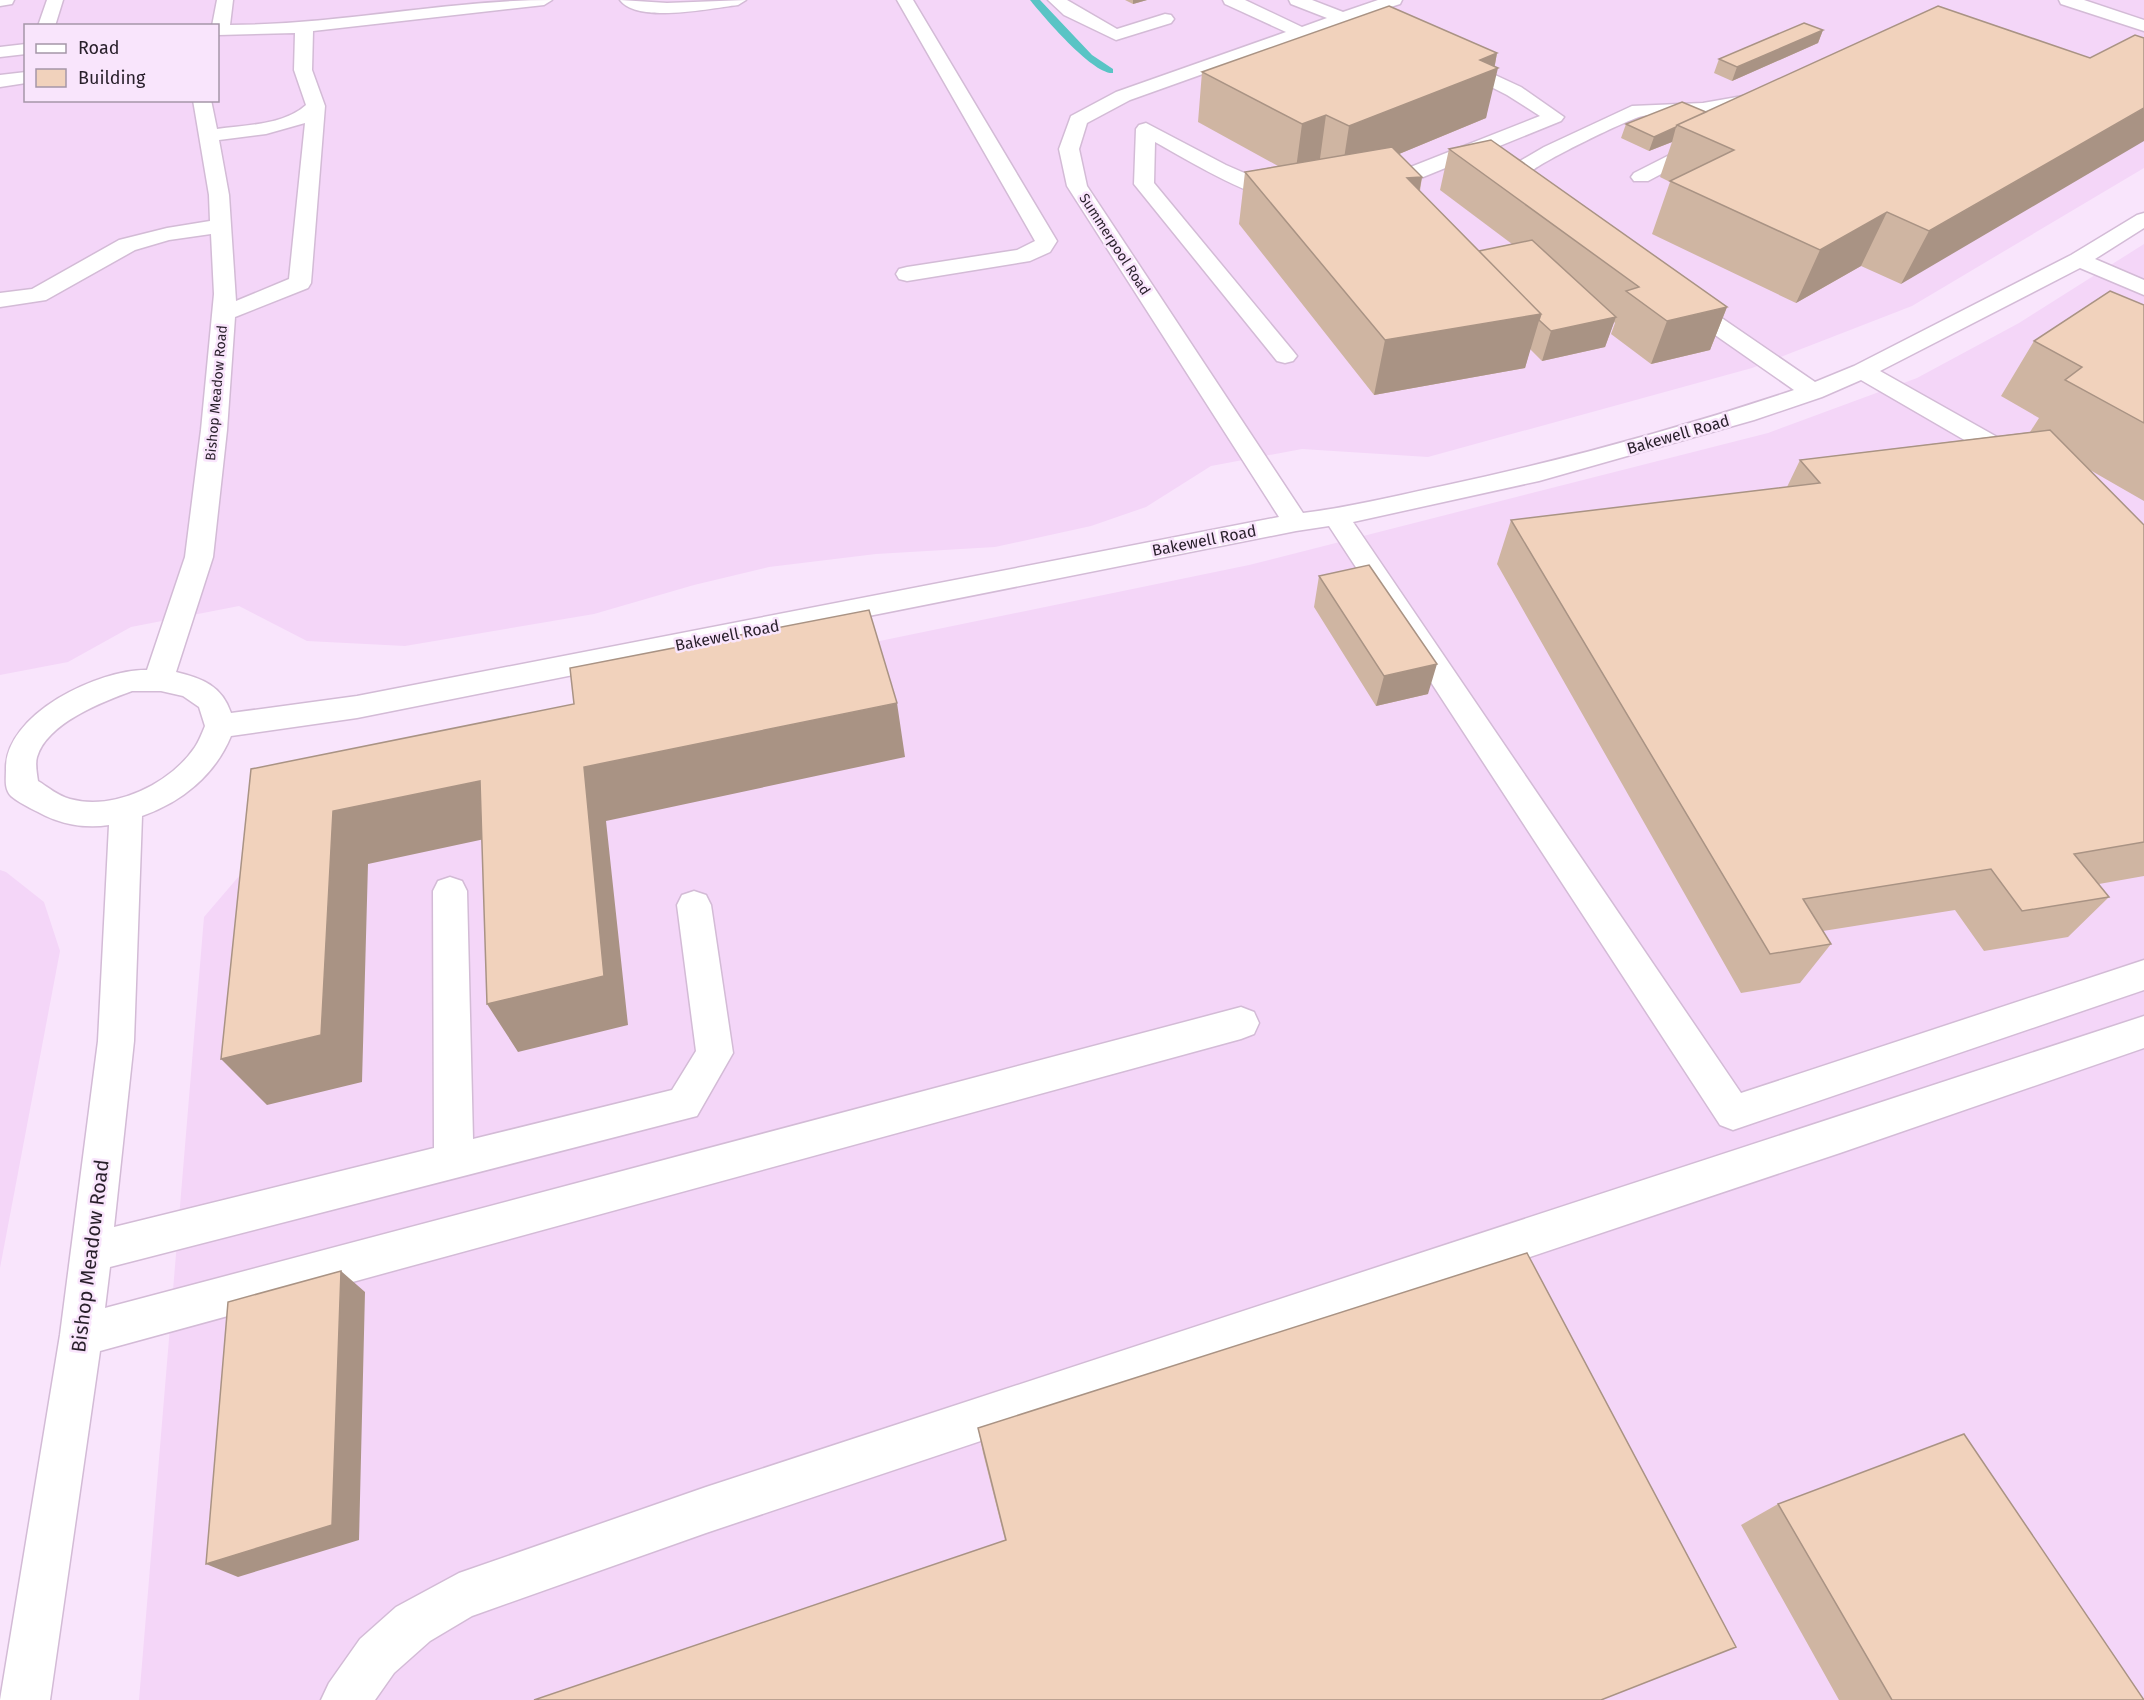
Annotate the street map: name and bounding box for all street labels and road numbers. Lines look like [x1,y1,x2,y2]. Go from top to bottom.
street label: Summerpool Road [1075,190,1154,298]
street label: Bishop Meadow Road [202,325,231,462]
street label: Bakewell Road [1625,411,1732,458]
street label: Bakewell Road [1150,521,1258,560]
street label: Bakewell Road [673,616,781,655]
street label: Bishop Meadow Road [66,1158,114,1354]

